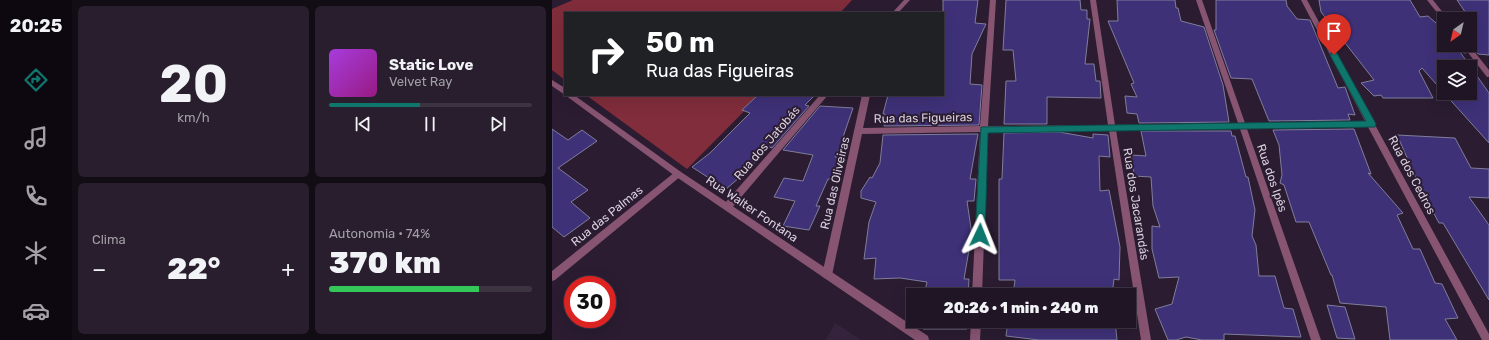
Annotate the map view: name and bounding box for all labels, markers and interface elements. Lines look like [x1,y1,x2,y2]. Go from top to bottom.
north arrow [1437,12,1477,52]
map controls [1437,12,1477,100]
pin [1317,14,1351,55]
text: 20:25 [10,15,62,37]
icon: arrive [1323,20,1345,42]
text: 50 m [646,26,715,59]
icon: right [580,28,632,80]
text: 20 [159,53,228,115]
text: Static Love [389,56,473,74]
text: Rua das Figueiras [646,60,794,82]
button: layers [1437,60,1477,100]
icon: directions [22,66,50,94]
text: Velvet Ray [389,74,452,89]
street label: Rua dos Jatobás [731,103,803,183]
text: km/h [177,110,210,125]
street label: Rua das Figueiras [874,110,972,126]
icon: previous [352,113,374,135]
icon: pause [419,113,441,135]
icon: next [487,113,509,135]
icon: music [22,124,50,152]
street label: Rua dos Cedros [1385,133,1439,217]
street label: Rua das Oliveiras [818,135,852,231]
street label: Rua dos Ipês [1254,142,1290,214]
street label: Rua dos Jacarandás [1120,147,1152,261]
street label: Rua Walter Fontana [703,173,801,245]
icon: phone [22,182,50,210]
street label: Rua das Palmas [568,183,646,249]
position arrow [959,214,1001,256]
text: Autonomia · 74% [329,226,430,241]
text: Clima [92,232,126,247]
icon: climate [22,239,50,267]
text: 370 km [329,245,441,281]
text: 22° [167,251,220,287]
text: − [92,256,106,283]
text: + [281,256,295,283]
speed limit sign: 30 [564,276,616,328]
icon: car [22,297,50,325]
text: 20:26 · 1 min · 240 m [944,299,1098,317]

